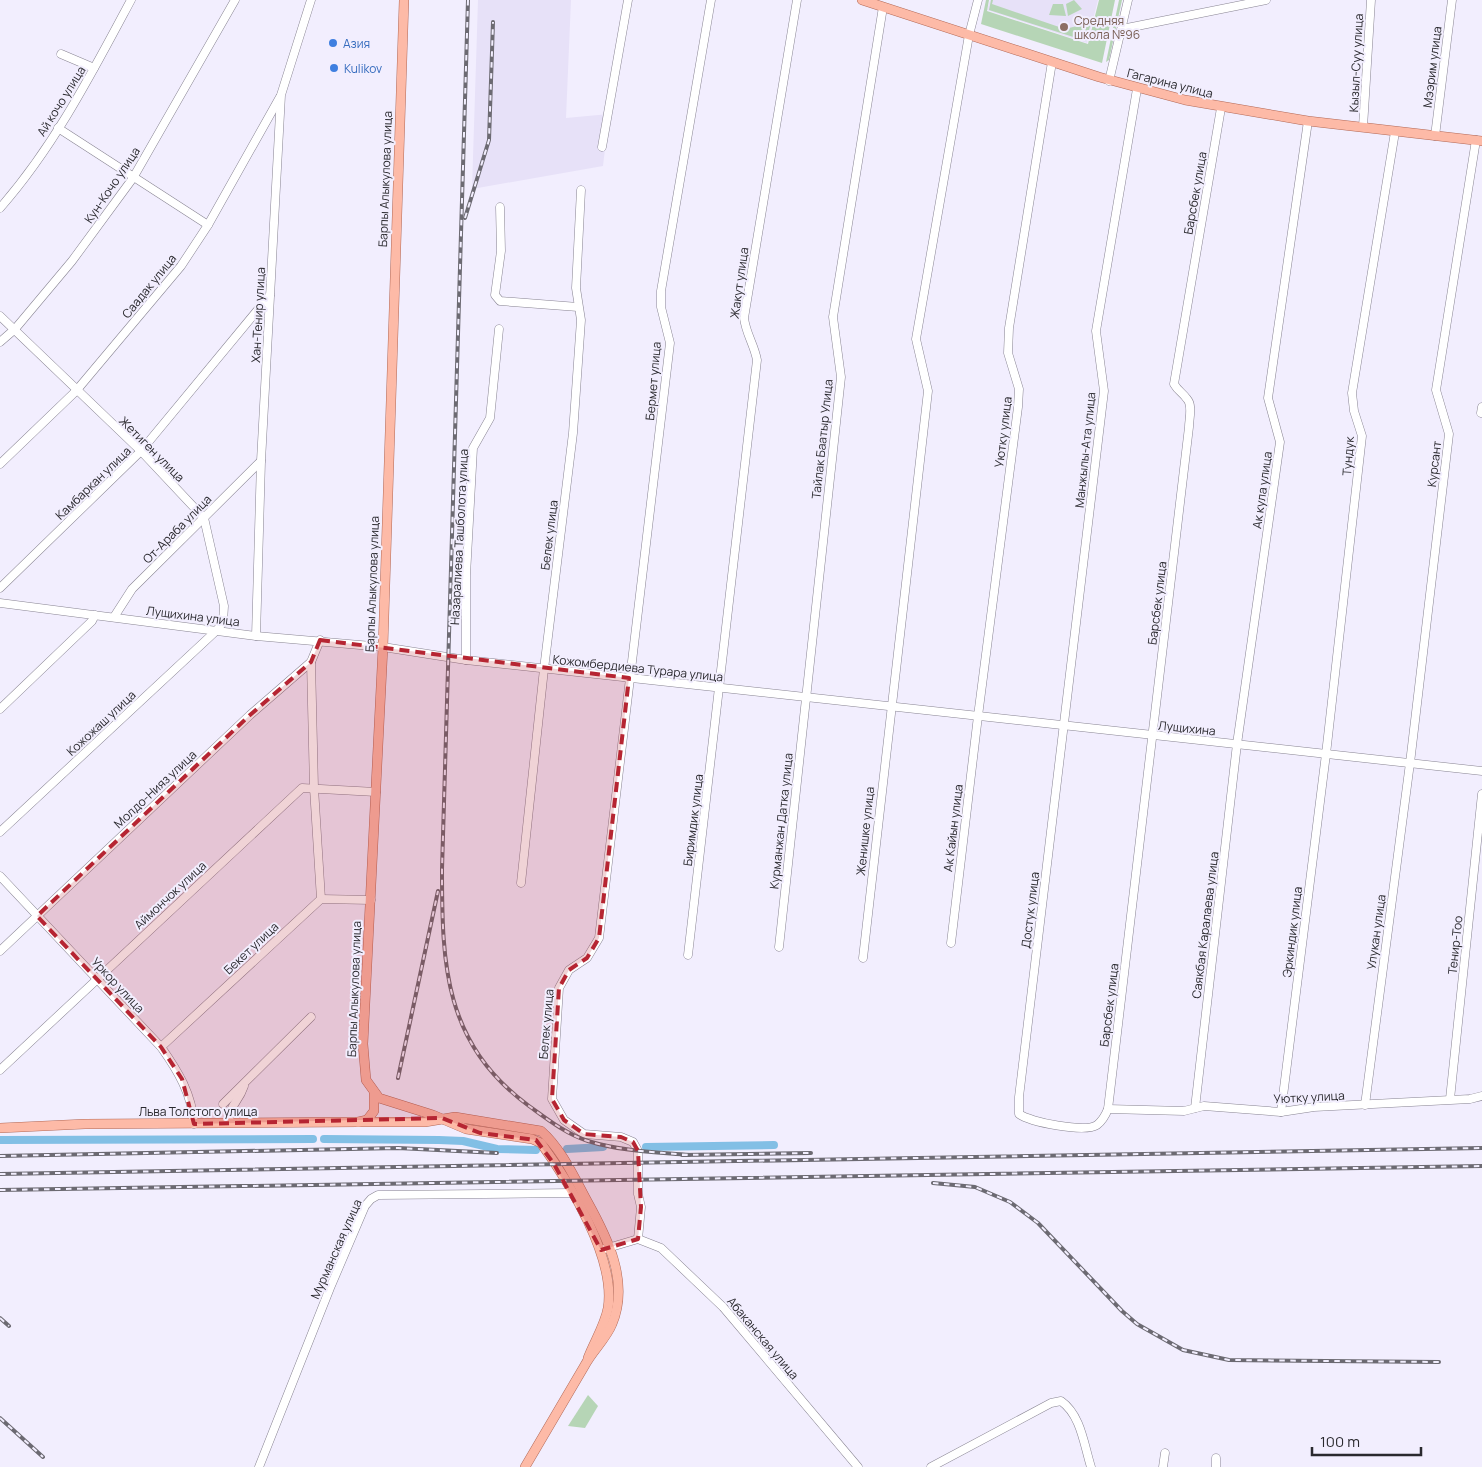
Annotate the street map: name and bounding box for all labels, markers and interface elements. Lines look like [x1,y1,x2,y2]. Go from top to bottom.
place label: Средняя школа №96 [1074,12,1140,43]
street label: Кызыл-Суу улица [1345,13,1367,113]
marker: Средняя школа №96 [1058,21,1070,33]
street label: Мээрим улица [1419,25,1445,109]
place label: Азия [343,35,370,52]
marker: Азия [327,37,339,49]
place label: Kulikov [344,60,382,77]
marker: Kulikov [328,62,340,74]
street label: Ай кочо улица [33,63,89,139]
street label: Гагарина улица [1125,64,1215,102]
street label: Барпы Алыкулова улица [374,111,396,247]
street label: Кун-Кочо улица [80,143,144,227]
street label: Барсбек улица [1179,150,1211,236]
street label: Жакут улица [726,246,752,320]
street label: Саадак улица [118,250,180,322]
street label: Хан-Тенир улица [247,267,269,363]
street label: Бермет улица [641,341,665,421]
street label: Тайлак Баатыр Улица [807,378,837,500]
street label: Манжылы-Ата улица [1070,391,1100,509]
street label: Уютку улица [990,396,1016,468]
street label: Жетиген улица [116,413,188,485]
street label: Тундук [1338,435,1358,476]
street label: Курсант [1423,440,1445,488]
street label: Камбаркан улица [52,443,134,523]
street label: Назаралиева Ташболота улица [446,448,472,626]
street label: Ак кула улица [1248,450,1276,530]
street label: От-Араба улица [139,491,215,567]
street label: Белек улица [536,499,562,571]
street label: Барпы Алыкулова улица [361,516,383,652]
street label: Барсбек улица [1143,560,1171,646]
street label: Лущихина улица [145,602,241,630]
street label: Кожомбердиева Турара улица [552,651,724,685]
street label: Кожожаш улица [63,686,139,760]
street label: Лущихина [1157,717,1217,739]
street label: Молдо-Нияз улица [110,746,200,832]
street label: Курманжан Датка улица [765,752,797,890]
street label: Биримдик улица [679,773,707,867]
street label: Ак Кайын улица [939,783,967,873]
street label: Женишке улица [852,786,878,876]
street label: Саякбая Каралаева улица [1188,850,1222,1000]
street label: Аймончок улица [130,857,210,933]
street label: Достук улица [1017,871,1043,949]
street label: Эркиндик улица [1278,885,1306,979]
street label: Улукан улица [1362,893,1390,971]
street label: Тенир-Тоо [1443,915,1467,975]
street label: Бекет улица [220,918,282,978]
street label: Барпы Алыкулова улица [343,921,365,1057]
street label: Уркор улица [88,953,148,1017]
street label: Барсбек улица [1095,962,1123,1048]
street label: Белек улица [534,988,558,1060]
street label: Уютку улица [1273,1087,1345,1107]
street label: Льва Толстого улица [139,1103,257,1120]
street label: Мурманская улица [306,1196,366,1302]
street label: Абаканская улица [723,1293,803,1383]
scale bar [1312,1424,1421,1456]
text: 100 m [1320,1431,1360,1452]

